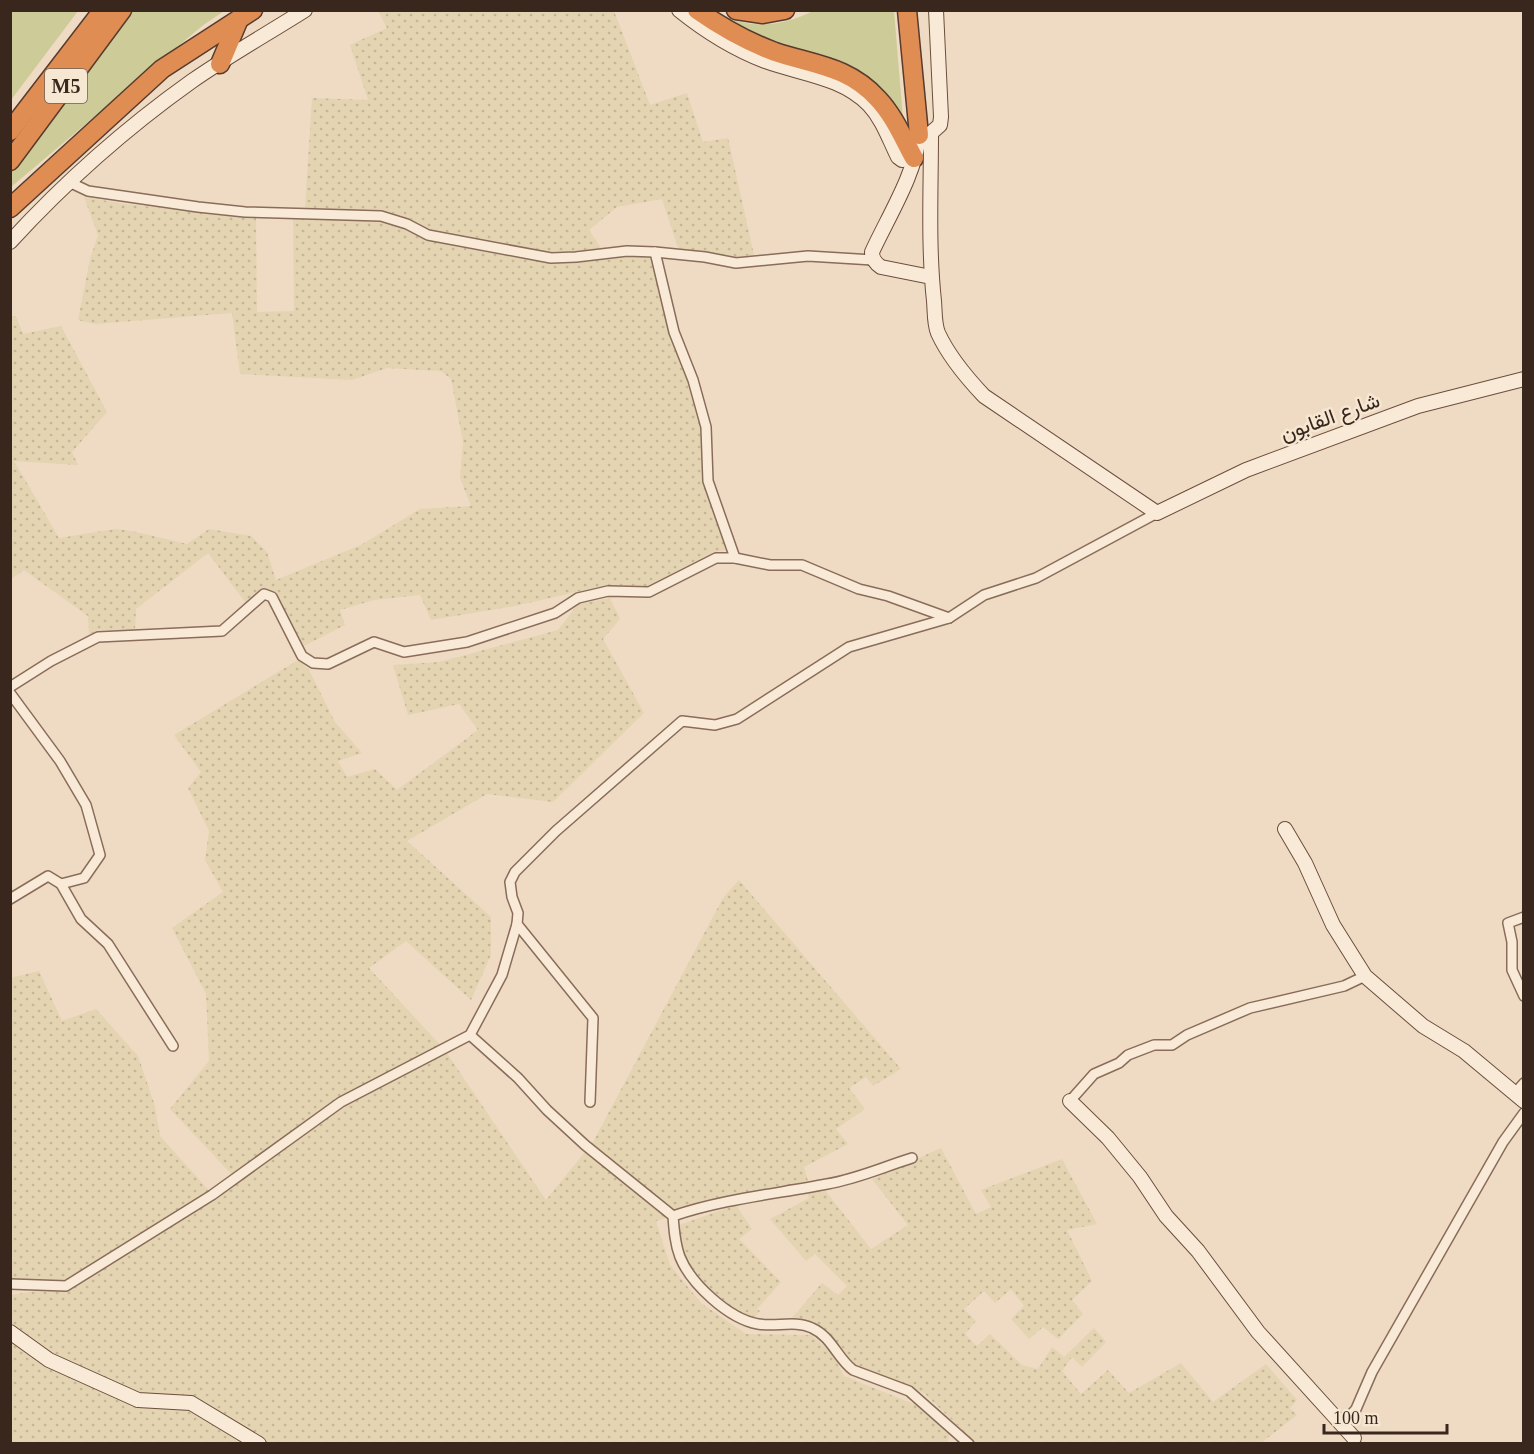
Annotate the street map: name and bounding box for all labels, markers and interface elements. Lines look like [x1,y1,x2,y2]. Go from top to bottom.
road number: M5 [45,69,87,103]
street label: شارع القابون [1277,388,1384,448]
scale bar [1324,1397,1447,1435]
text: 100 m [1333,1408,1379,1428]

